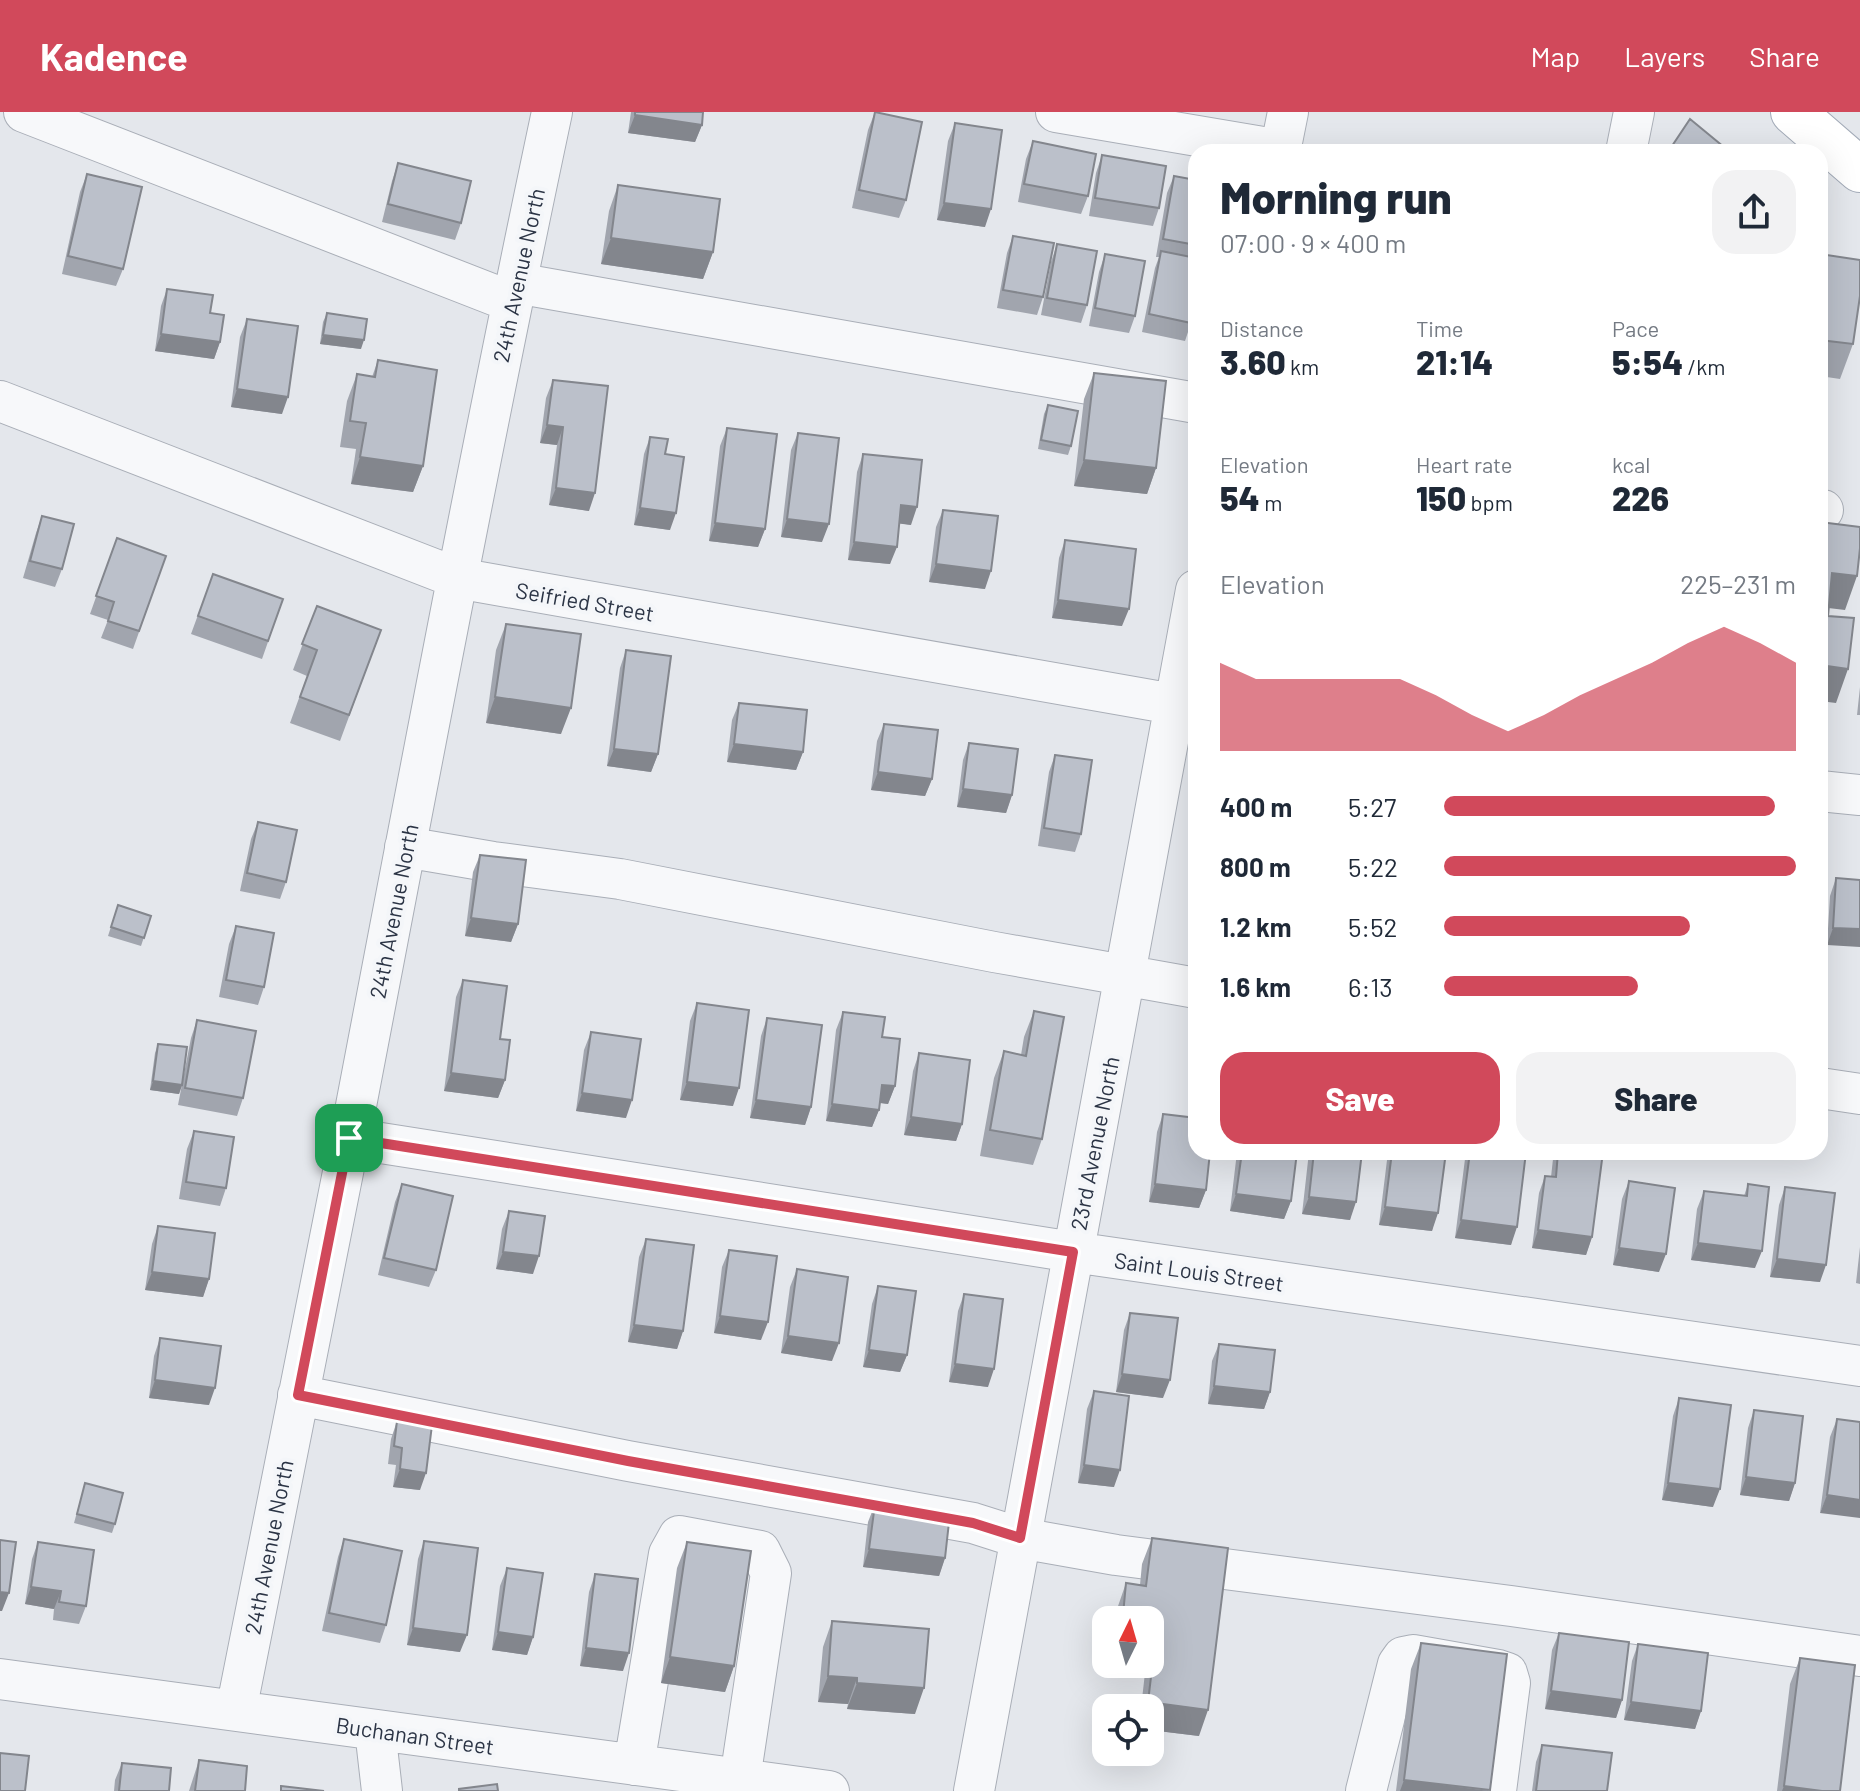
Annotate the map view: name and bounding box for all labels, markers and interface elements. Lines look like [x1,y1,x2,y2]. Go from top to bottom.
text: Kadence [40,33,188,79]
text: Map [1530,39,1580,73]
text: Layers [1624,39,1705,73]
text: Share [1749,39,1820,73]
text: Morning run [1220,170,1452,223]
button: share [1712,170,1796,254]
street label: 24th Avenue North [487,185,549,365]
text: 07:00 · 9 × 400 m [1220,227,1406,258]
text: Distance [1220,315,1304,341]
text: Time [1416,315,1464,341]
text: Pace [1612,315,1659,341]
text: 3.60 [1220,341,1286,382]
text: 21:14 [1416,341,1493,382]
text: 5:54 [1612,341,1683,382]
text: km [1286,353,1319,379]
text: /km [1683,353,1726,379]
text: Elevation [1220,451,1309,477]
text: Heart rate [1416,451,1513,477]
text: kcal [1612,451,1650,477]
text: 54 [1220,477,1260,518]
text: 150 [1416,477,1466,518]
text: 226 [1612,477,1669,518]
text: m [1260,489,1282,515]
text: bpm [1466,489,1513,515]
text: Elevation [1220,568,1325,599]
text: 225–231 m [1680,568,1796,599]
street label: Seifried Street [514,576,656,626]
text: 400 m [1220,791,1292,822]
text: 5:27 [1348,791,1396,822]
street label: 24th Avenue North [363,821,423,1001]
text: 800 m [1220,851,1291,882]
text: 5:22 [1348,851,1398,882]
text: 1.2 km [1220,911,1292,942]
text: 5:52 [1348,911,1397,942]
text: 1.6 km [1220,971,1291,1002]
text: 6:13 [1348,971,1393,1002]
button: Save [1220,1052,1500,1144]
button: Share [1516,1052,1796,1144]
street label: 23rd Avenue North [1064,1054,1124,1232]
pin [315,1104,383,1172]
icon: arrive [327,1116,371,1160]
street label: Saint Louis Street [1113,1246,1285,1296]
street label: 24th Avenue North [238,1457,298,1637]
north arrow [1092,1606,1164,1678]
map controls [1092,1606,1164,1766]
button: locate [1092,1694,1164,1766]
street label: Buchanan Street [334,1711,496,1759]

